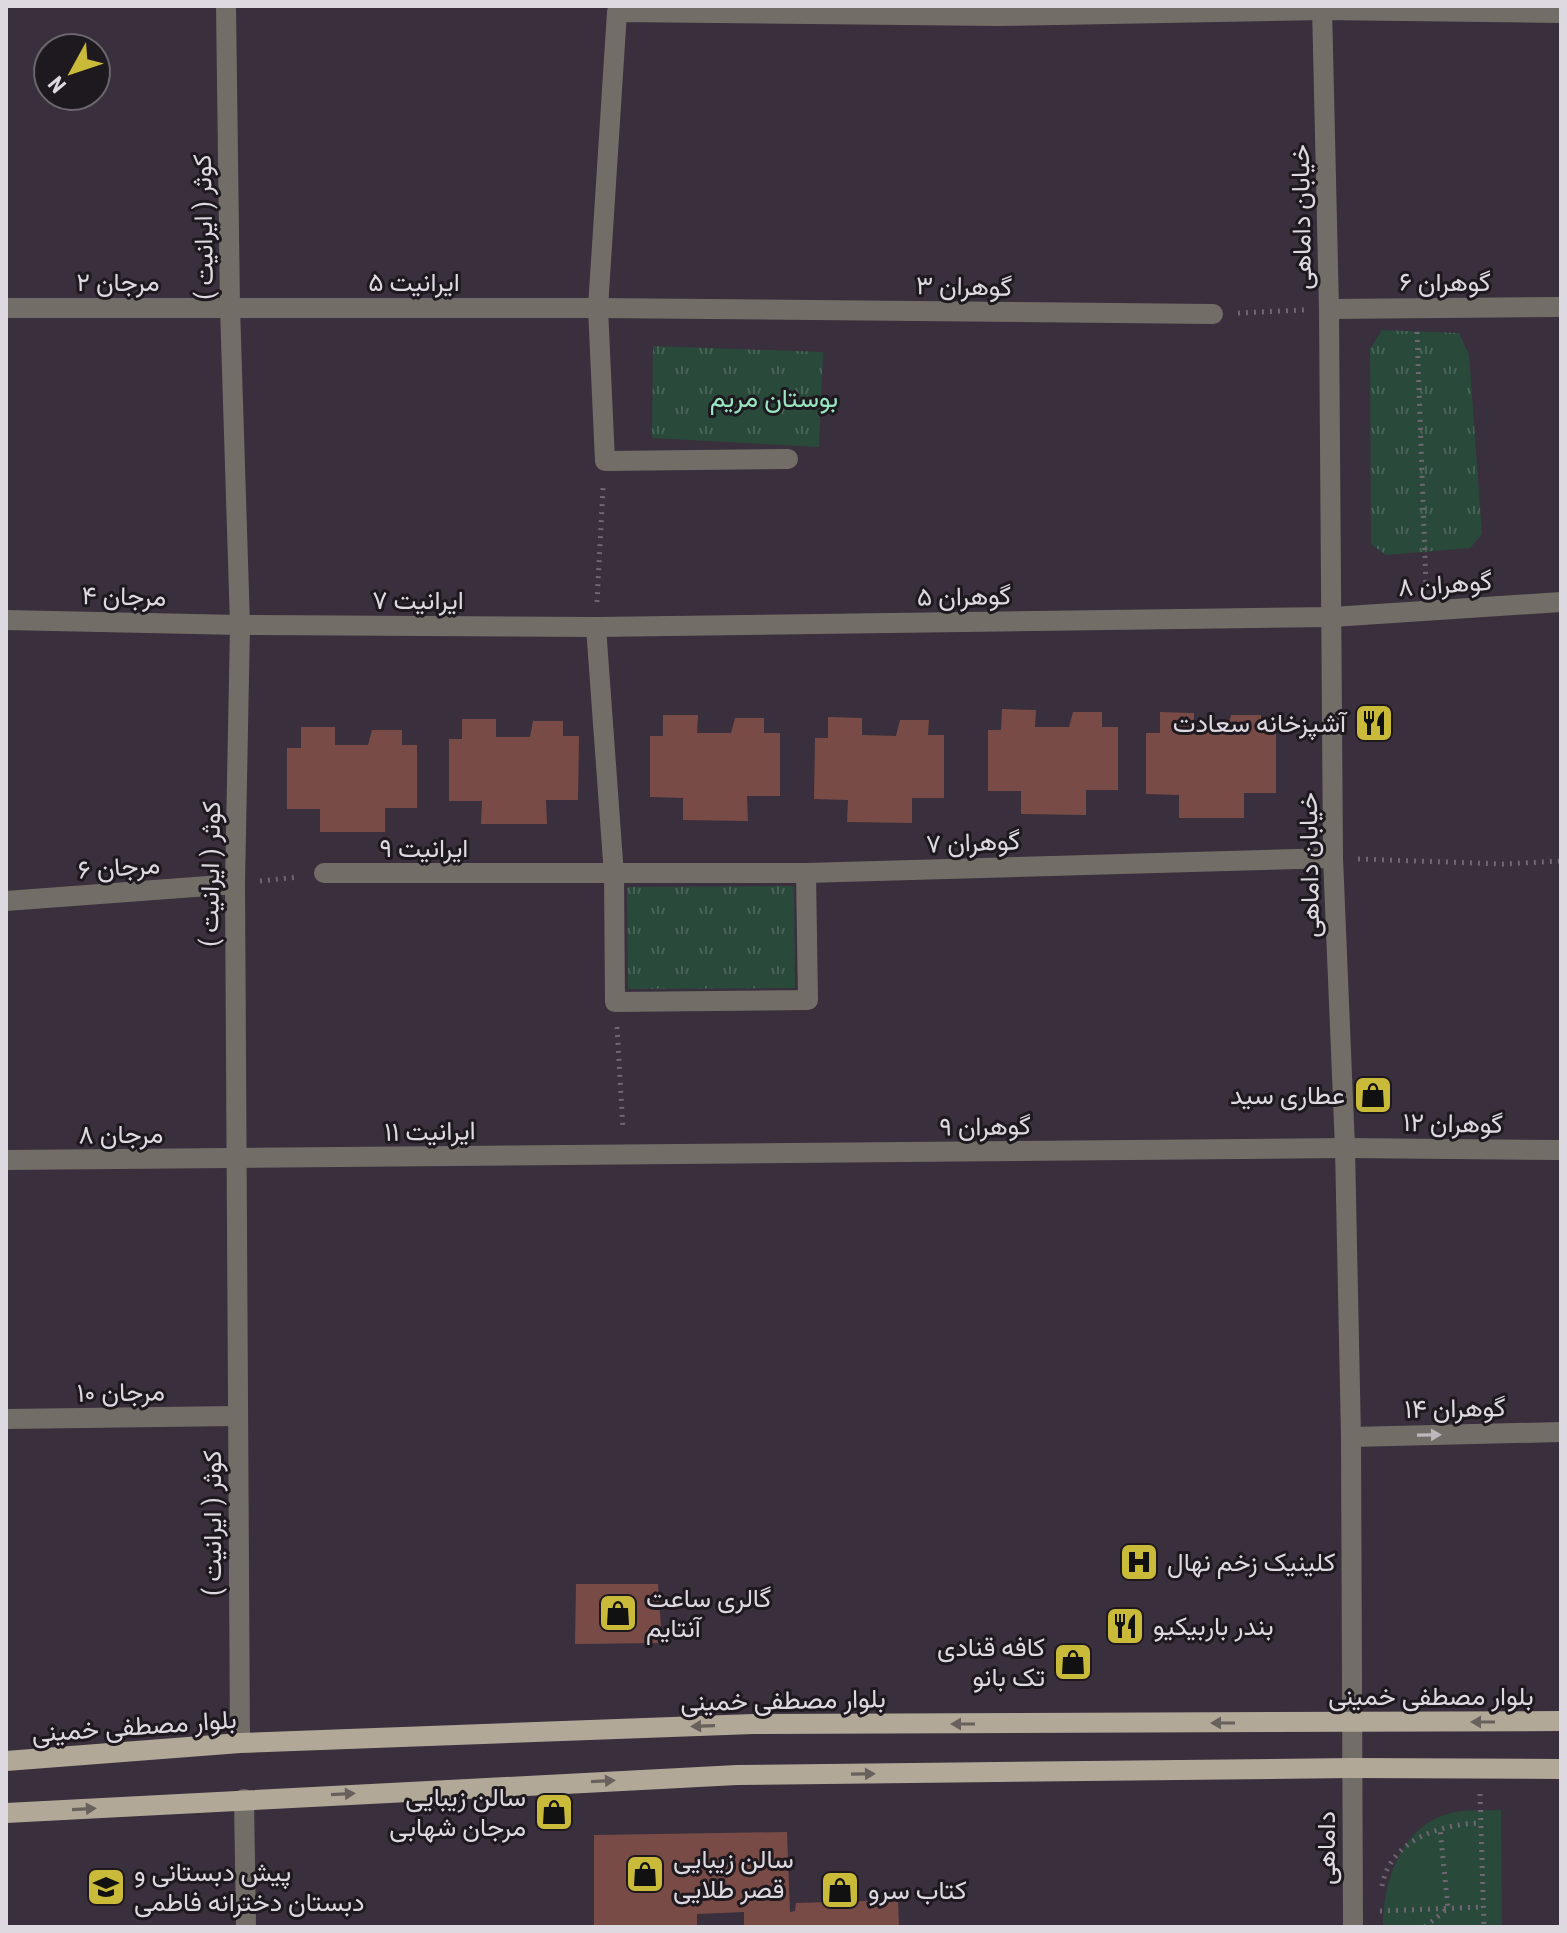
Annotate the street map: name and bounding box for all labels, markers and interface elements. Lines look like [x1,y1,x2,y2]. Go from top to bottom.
north arrow [32,32,112,112]
text: N [43,71,71,98]
street label: خیابان داماهی [1285,144,1318,290]
street label: کوثر ( ایرانیت ) [187,154,220,300]
street label: مرجان ۲ [76,267,160,298]
street label: ایرانیت ۵ [368,267,460,298]
street label: گوهران ۶ [1399,267,1491,298]
street label: گوهران ۳ [916,270,1012,303]
park label: بوستان مریم [710,383,838,415]
street label: گوهران ۸ [1397,566,1493,603]
street label: مرجان ۴ [81,580,167,613]
street label: گوهران ۵ [917,580,1011,613]
street label: ایرانیت ۷ [372,585,464,616]
restaurant icon: آشپزخانه سعادت [1353,702,1395,744]
place label: آشپزخانه سعادت [1173,708,1348,741]
street label: خیابان داماهی [1293,792,1326,938]
street label: کوثر ( ایرانیت ) [194,801,227,947]
street label: گوهران ۷ [925,825,1021,860]
street label: ایرانیت ۹ [380,833,468,864]
street label: مرجان ۶ [77,849,161,886]
shop icon: عطاری سید [1352,1074,1394,1116]
place label: عطاری سید [1230,1080,1345,1111]
street label: گوهران ۱۲ [1403,1107,1503,1140]
street label: گوهران ۹ [939,1110,1031,1143]
street label: ایرانیت ۱۱ [384,1115,476,1148]
street label: مرجان ۸ [79,1119,163,1150]
street label: مرجان ۱۰ [77,1376,165,1409]
street label: گوهران ۱۴ [1404,1392,1506,1425]
one-way arrow [1417,1429,1442,1441]
street label: کوثر ( ایرانیت ) [197,1450,228,1596]
hospital icon: کلینیک زخم نهال [1118,1541,1160,1583]
place label: کلینیک زخم نهال [1167,1547,1335,1579]
place label: گالری ساعت آنتایم [646,1583,771,1645]
shop icon: گالری ساعت آنتایم [597,1592,639,1634]
restaurant icon: بندر باربیکیو [1104,1605,1146,1647]
place label: بندر باربیکیو [1153,1611,1274,1642]
place label: کافه قنادی تک بانو [937,1632,1045,1693]
shop icon: کافه قنادی تک بانو [1052,1641,1094,1683]
street label: بلوار مصطفی خمینی [1328,1681,1534,1712]
street label: بلوار مصطفی خمینی [680,1683,886,1718]
street label: بلوار مصطفی خمینی [31,1704,238,1749]
one-way arrow [1470,1716,1495,1728]
one-way arrow [1210,1717,1235,1729]
one-way arrow [950,1718,975,1730]
one-way arrow [690,1719,715,1732]
one-way arrow [851,1767,876,1780]
one-way arrow [591,1775,616,1788]
place label: سالن زیبایی مرجان شهابی [389,1782,526,1843]
one-way arrow [331,1788,356,1801]
shop icon: سالن زیبایی مرجان شهابی [533,1791,575,1833]
one-way arrow [72,1802,97,1815]
street label: داماهی [1311,1811,1342,1885]
place label: سالن زیبایی قصر طلایی [673,1844,794,1905]
shop icon: سالن زیبایی قصر طلایی [624,1853,666,1895]
place label: پیش دبستانی و دبستان دخترانه فاطمی [134,1857,365,1918]
school or university icon: پیش دبستانی و دبستان دخترانه فاطمی [85,1866,127,1908]
shop icon: کتاب سرو [819,1869,861,1911]
place label: کتاب سرو [868,1875,967,1906]

